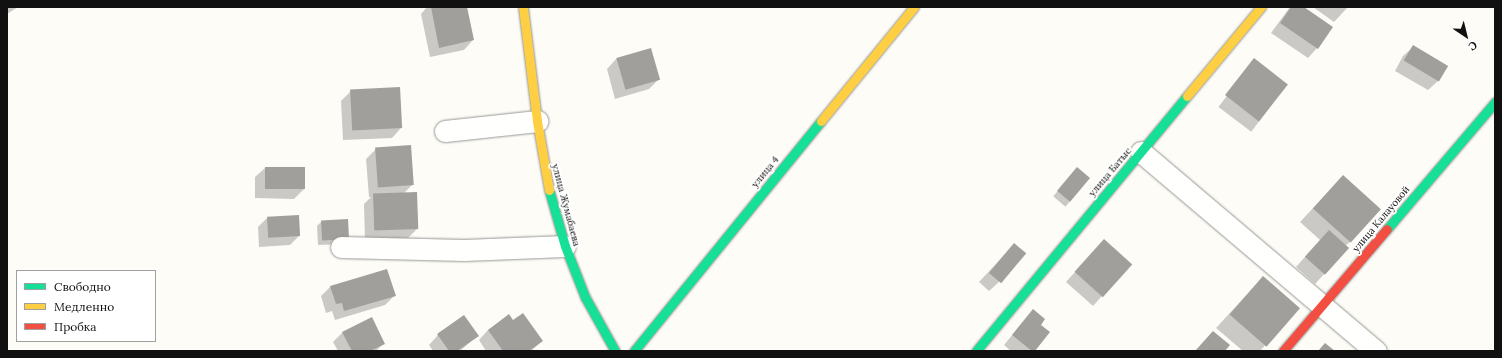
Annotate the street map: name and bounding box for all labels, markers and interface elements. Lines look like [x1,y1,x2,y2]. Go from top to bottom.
north arrow [1446,16,1486,56]
text: С [1466,38,1480,54]
street label: улица Батыс [1086,145,1134,199]
street label: улица 4 [749,154,781,190]
street label: улица Жумабаева [549,162,583,248]
street label: улица Калауовой [1350,183,1412,255]
legend [16,270,156,342]
text: Свободно [54,279,111,294]
text: Медленно [54,299,114,314]
text: Пробка [54,319,96,334]

